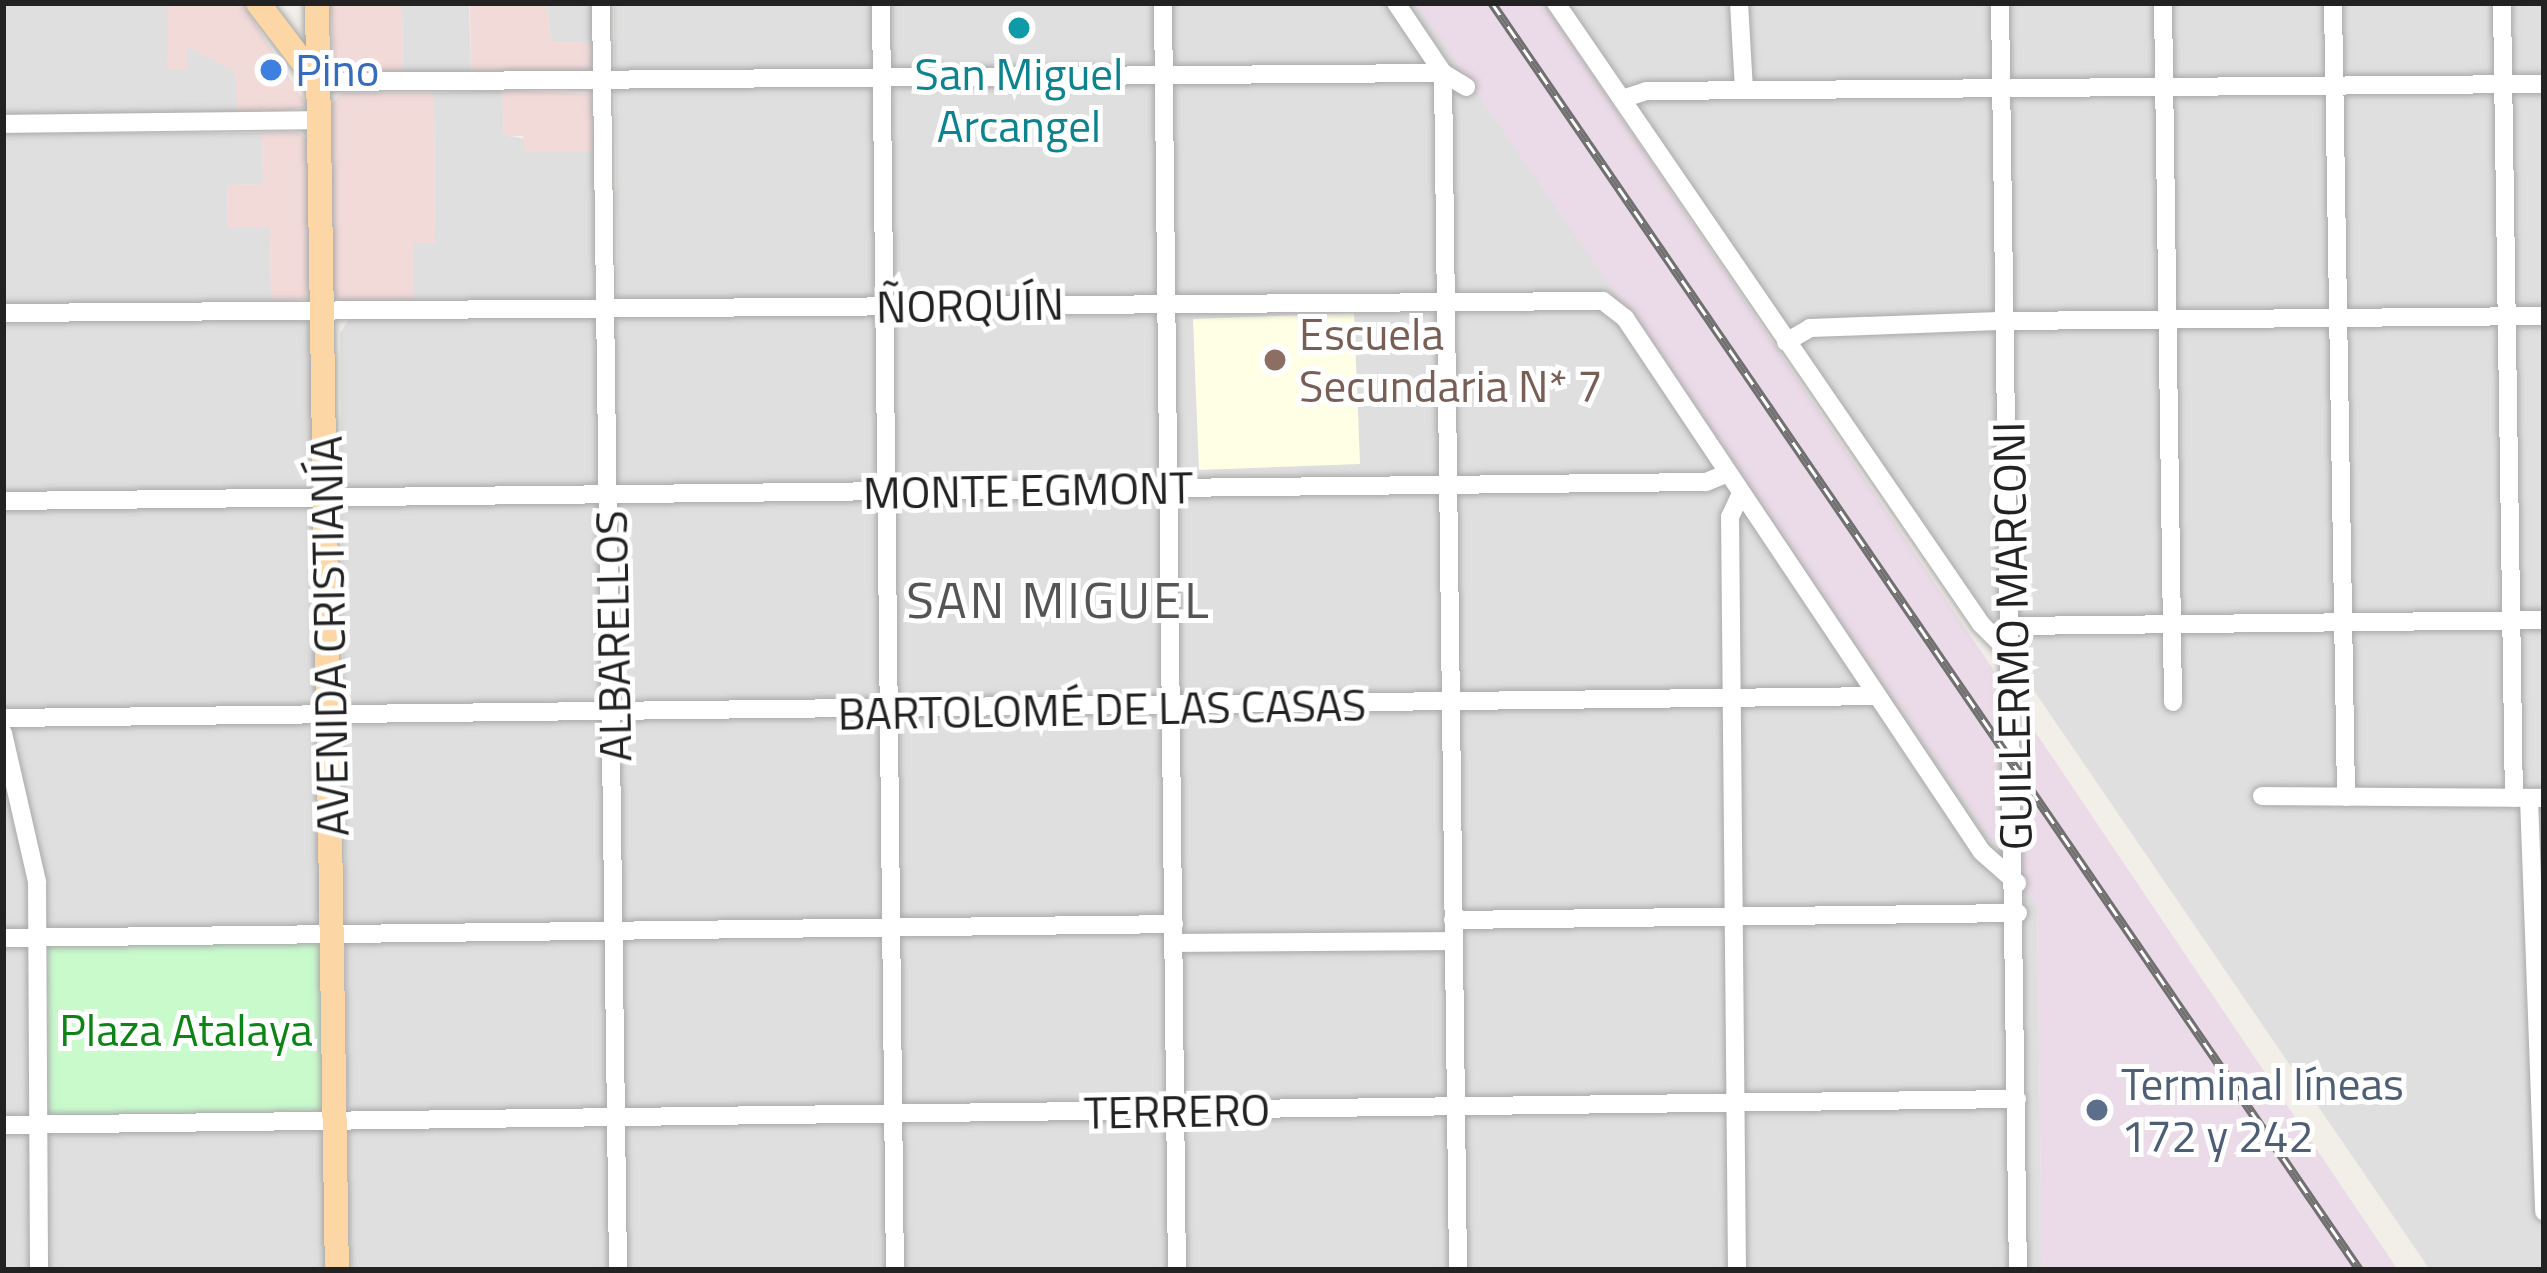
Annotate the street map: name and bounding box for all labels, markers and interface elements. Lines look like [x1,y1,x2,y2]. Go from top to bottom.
marker: San Miguel Arcangel [1006,15,1032,41]
place label: Pino [295,43,379,97]
place label: San Miguel Arcangel [915,47,1123,153]
marker: Pino [258,57,284,83]
street label: ÑORQUÍN [876,276,1064,334]
place label: Escuela Secundaria N* 7 [1299,307,1602,413]
marker: Escuela Secundaria N* 7 [1262,347,1288,373]
street label: GUILLERMO MARCONI [1981,421,2043,851]
street label: AVENIDA CRISTIANÍA [299,435,359,837]
street label: MONTE EGMONT [862,460,1194,520]
street label: ALBARELLOS [584,510,642,762]
district label: SAN MIGUEL [906,568,1212,630]
street label: BARTOLOMÉ DE LAS CASAS [837,677,1367,741]
park label: Plaza Atalaya [59,1003,313,1057]
place label: Terminal líneas 172 y 242 [2121,1057,2404,1163]
street label: TERRERO [1083,1082,1271,1140]
marker: Terminal líneas 172 y 242 [2084,1097,2110,1123]

